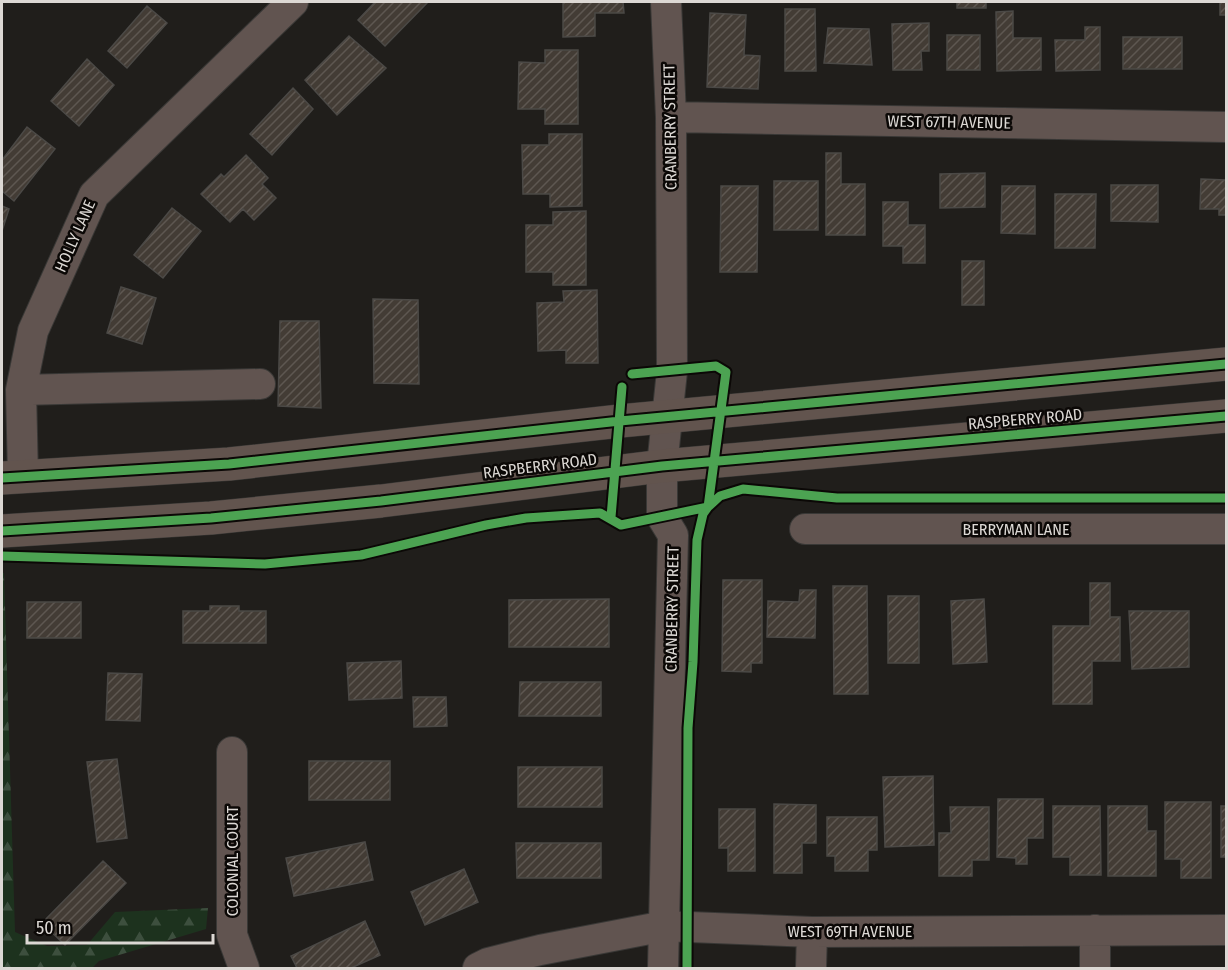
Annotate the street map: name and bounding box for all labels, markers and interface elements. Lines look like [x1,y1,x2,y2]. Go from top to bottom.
street label: CRANBERRY STREET [659,63,681,190]
street label: WEST 67TH AVENUE [887,111,1011,133]
street label: HOLLY LANE [51,197,99,275]
street label: RASPBERRY ROAD [967,405,1083,433]
street label: RASPBERRY ROAD [482,450,598,482]
street label: BERRYMAN LANE [963,520,1069,539]
street label: CRANBERRY STREET [661,545,683,672]
street label: COLONIAL COURT [223,805,242,916]
scale bar [27,907,213,945]
text: 50 m [36,917,72,939]
street label: WEST 69TH AVENUE [788,922,912,941]

